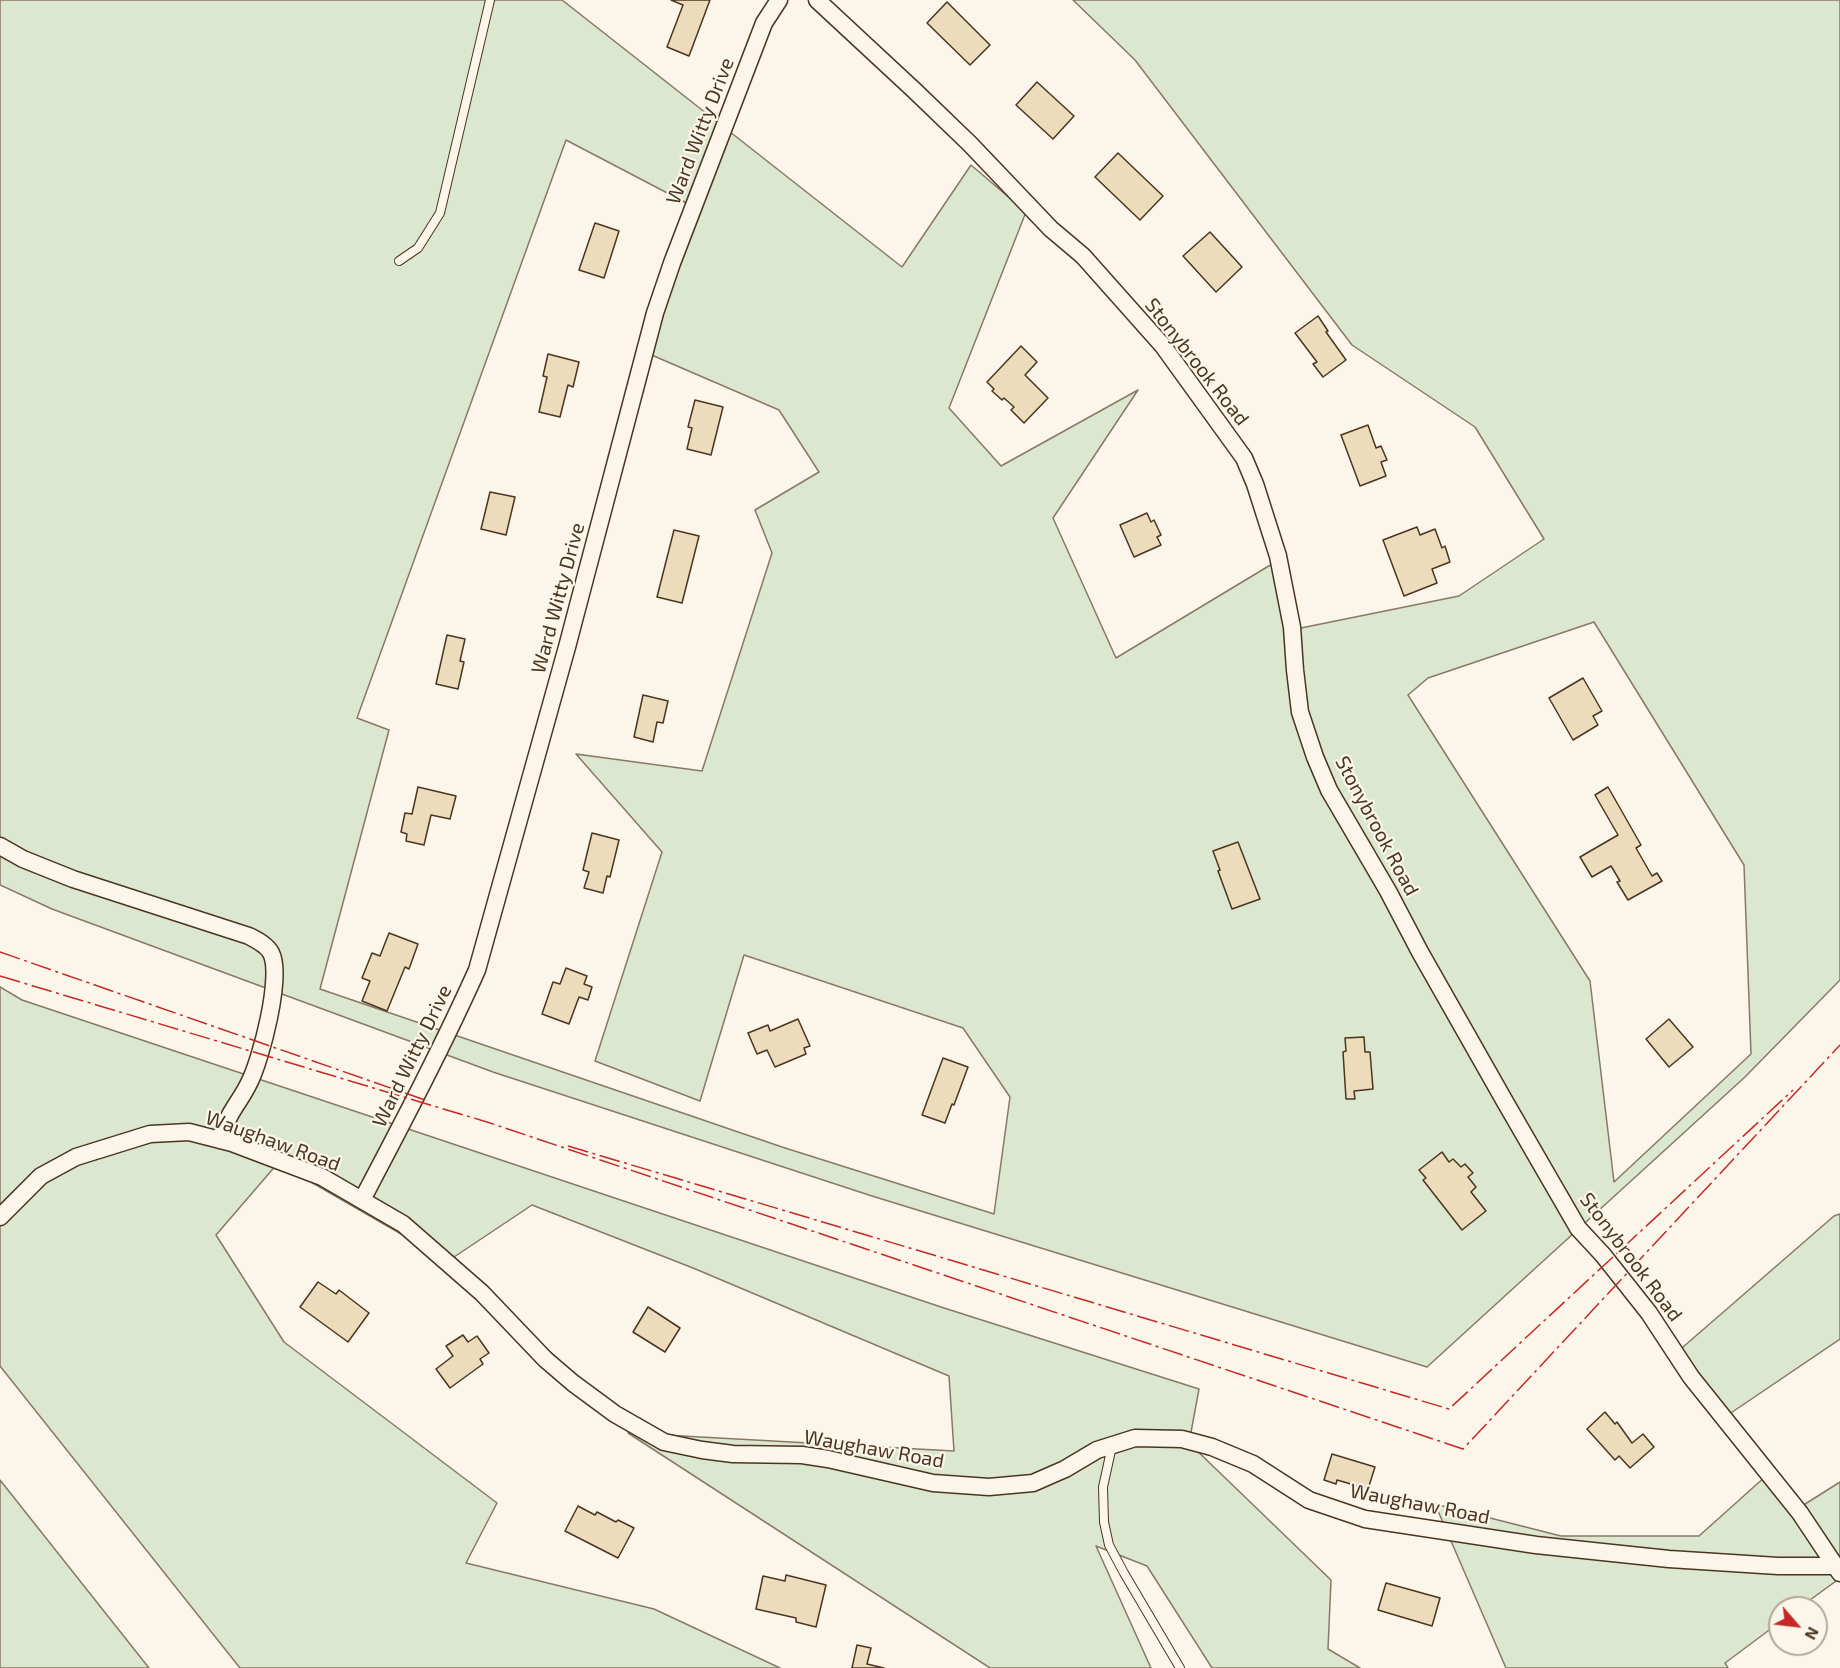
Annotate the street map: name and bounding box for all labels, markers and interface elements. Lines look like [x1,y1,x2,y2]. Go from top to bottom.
street label: Ward Witty Drive [661,54,739,208]
street label: Stonybrook Road [1140,294,1254,430]
street label: Ward Witty Drive [526,520,590,676]
street label: Stonybrook Road [1330,752,1424,900]
street label: Ward Witty Drive [367,981,457,1131]
street label: Waughaw Road [202,1105,344,1177]
street label: Stonybrook Road [1575,1188,1687,1326]
street label: Waughaw Road [802,1425,946,1473]
street label: Waughaw Road [1348,1479,1492,1529]
north arrow [1768,1596,1828,1656]
text: N [1801,1624,1824,1643]

